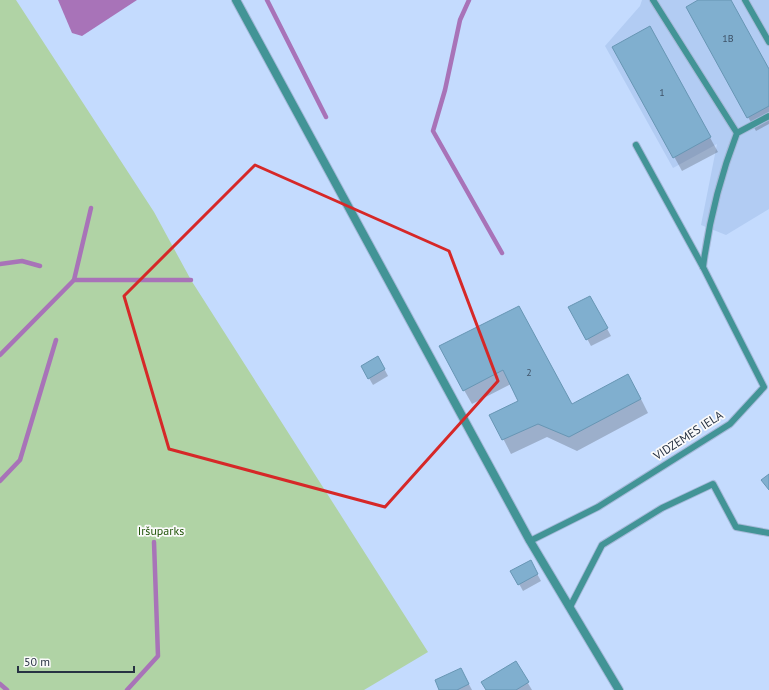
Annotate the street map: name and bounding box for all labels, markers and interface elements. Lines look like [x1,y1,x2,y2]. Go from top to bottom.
house number: 1B [722,32,734,45]
house number: 1 [659,86,665,99]
house number: 2 [526,366,532,379]
street label: VIDZEMES IELA [650,407,725,464]
park label: Iršuparks [138,523,184,538]
scale bar [18,648,134,674]
text: 50 m [24,654,50,669]

